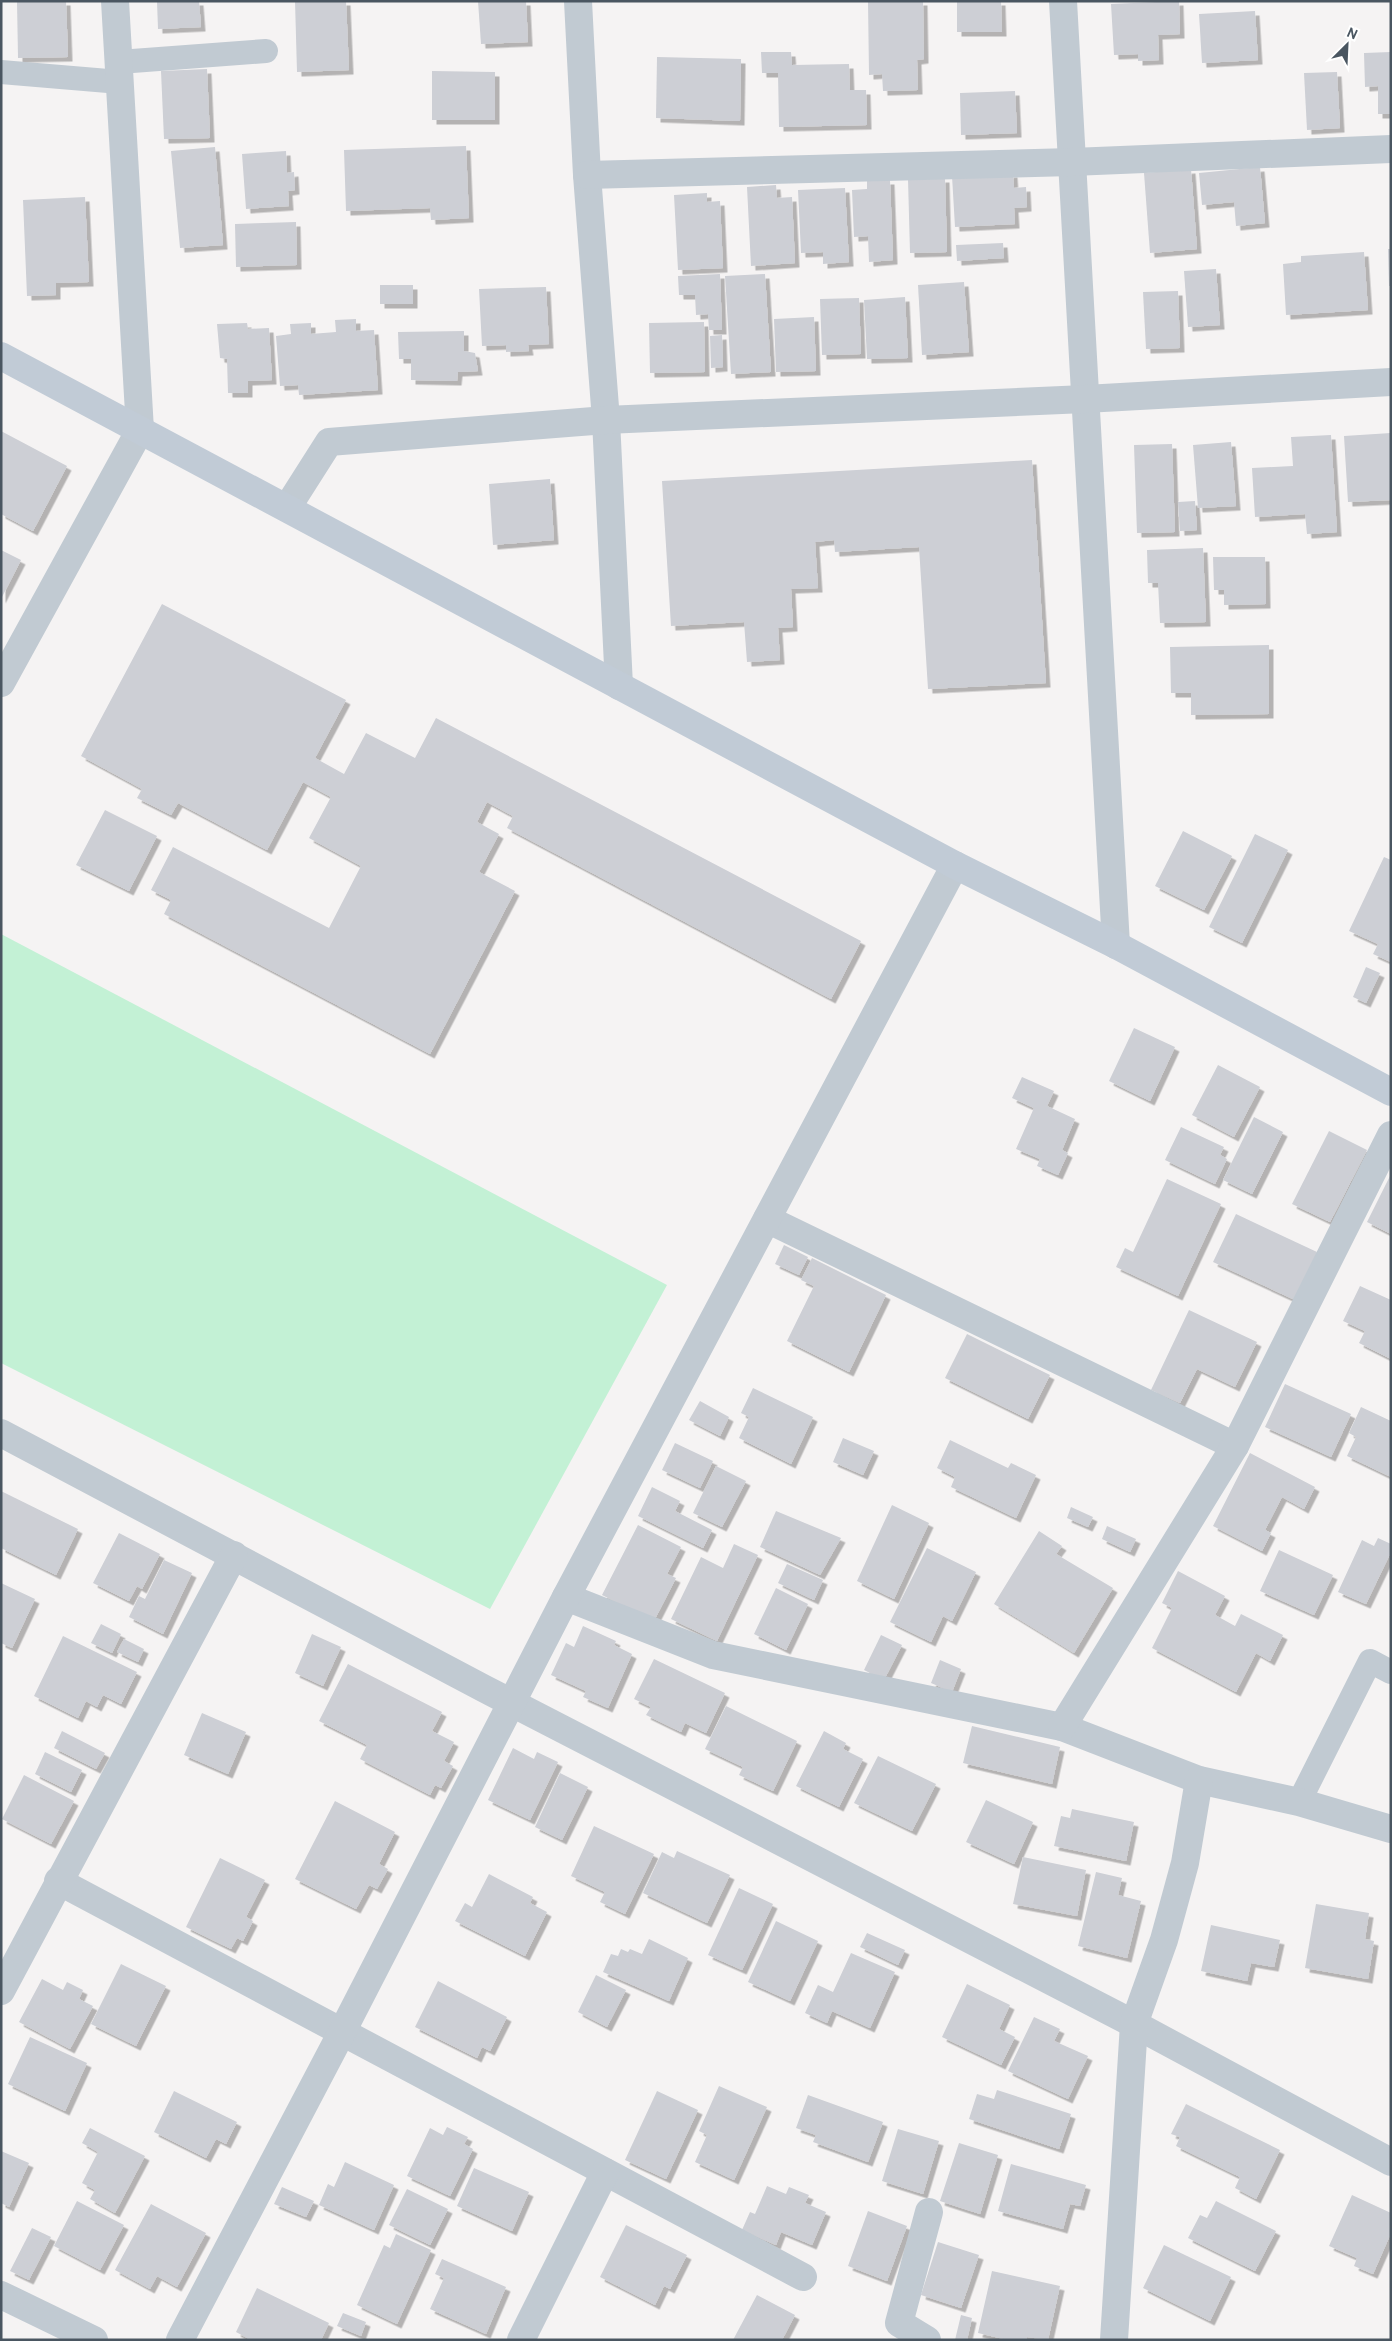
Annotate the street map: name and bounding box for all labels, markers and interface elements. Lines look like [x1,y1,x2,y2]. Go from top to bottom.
north arrow [1322,20,1372,70]
text: N [1344,25,1360,44]

